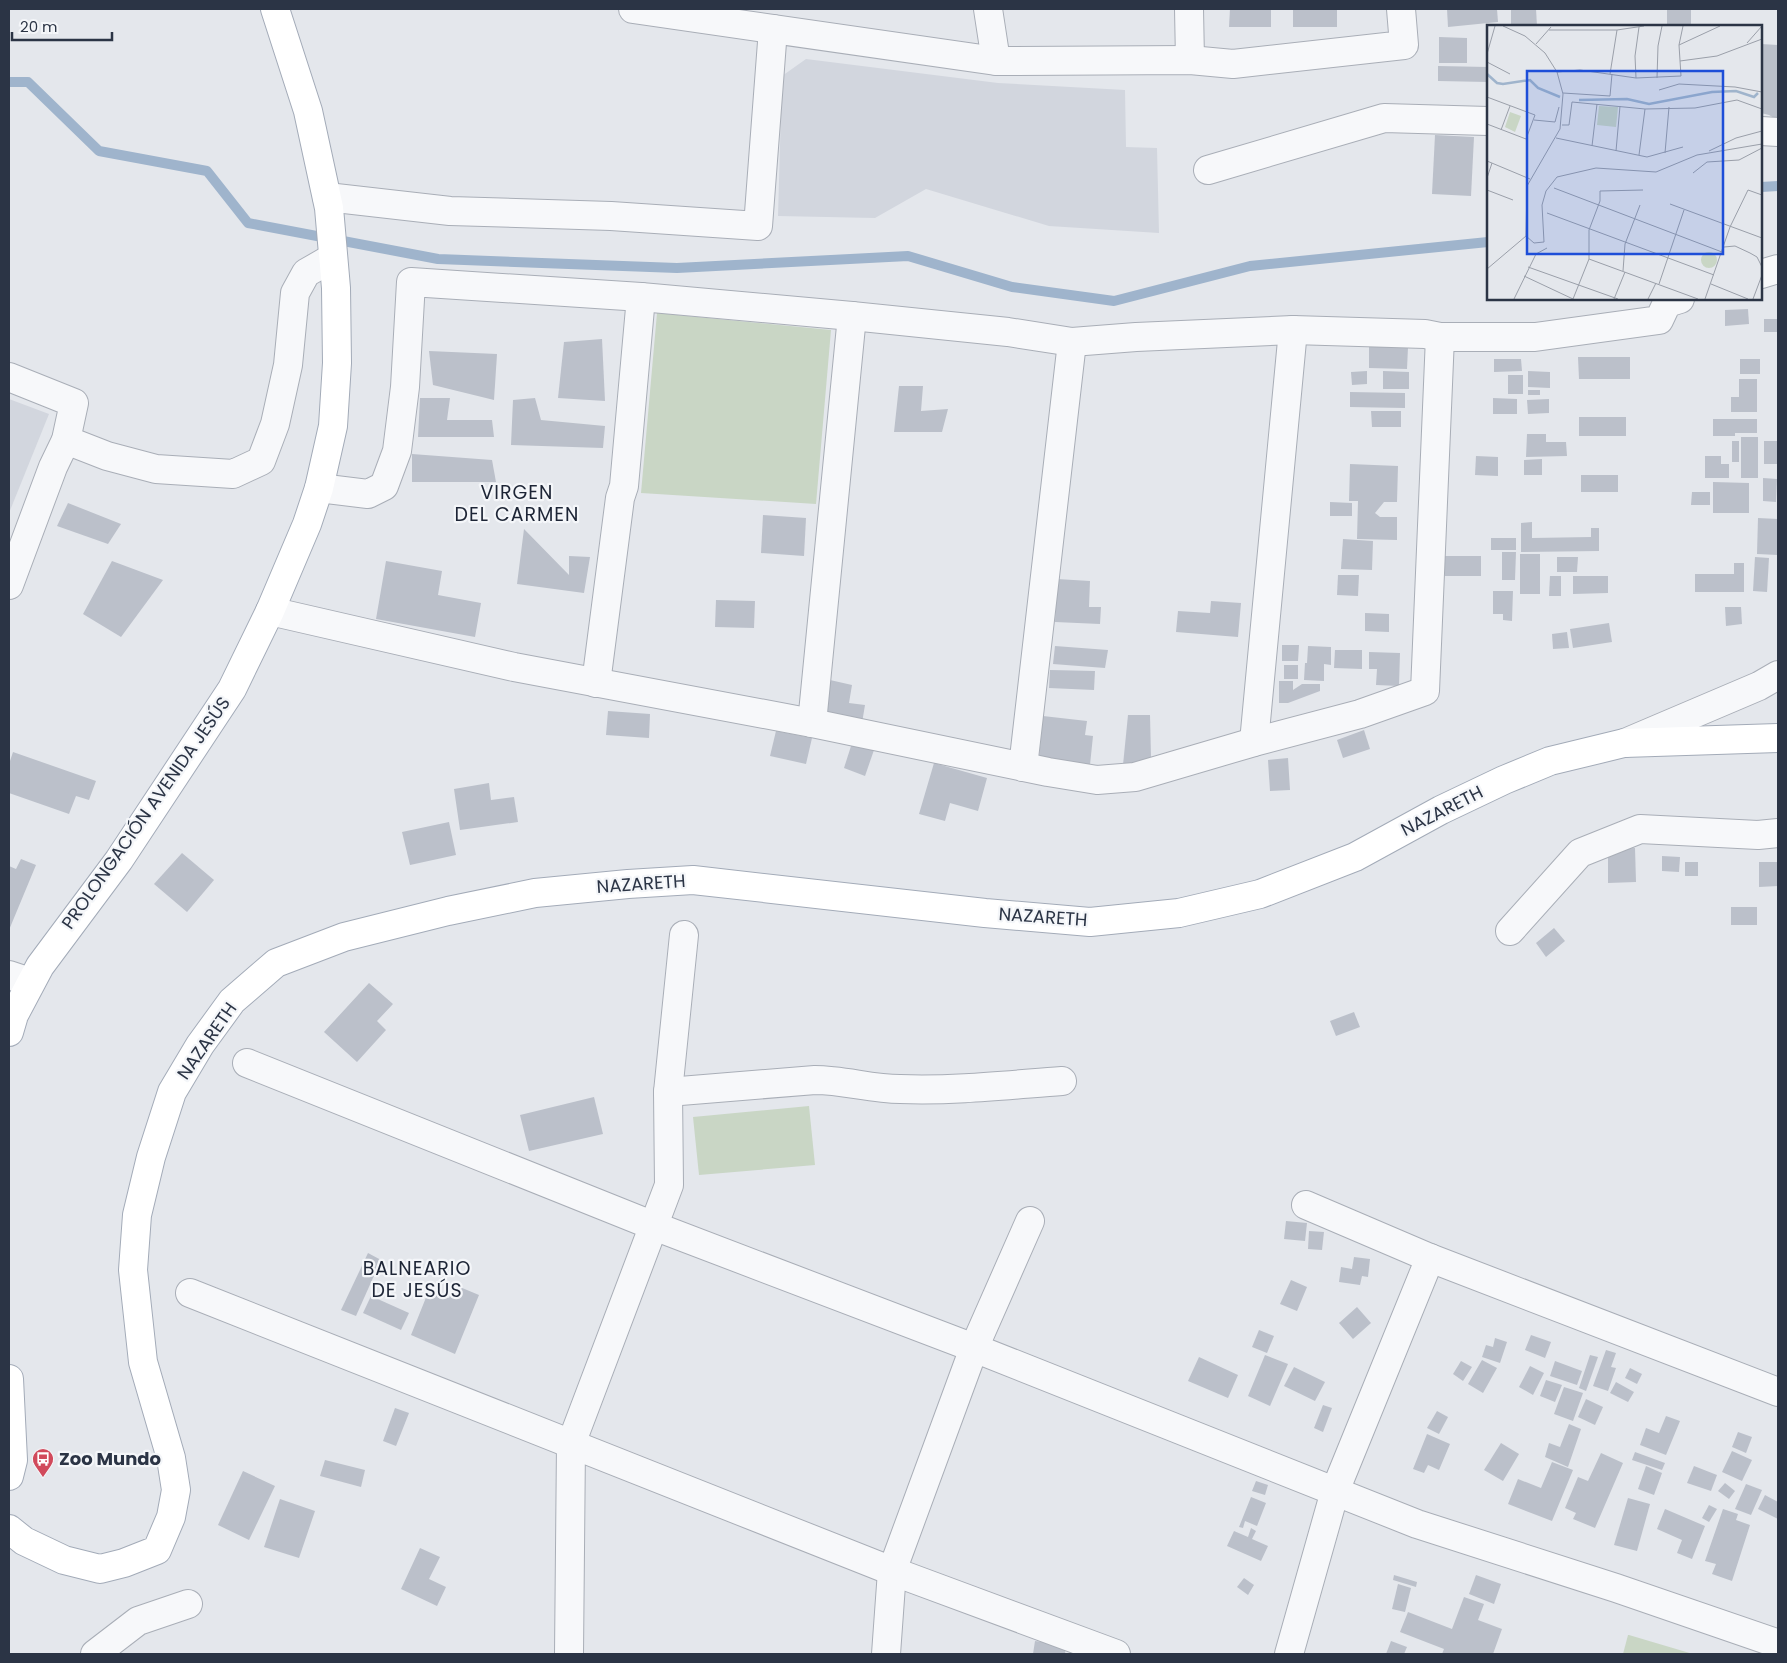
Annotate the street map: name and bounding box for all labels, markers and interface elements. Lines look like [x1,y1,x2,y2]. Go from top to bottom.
scale bar [12,10,112,42]
text: 20 m [20,16,58,37]
inset map [1487,25,1762,300]
district label: VIRGEN DEL CARMEN [455,479,579,528]
street label: PROLONGACIÓN AVENIDA JESÚS [55,691,236,934]
street label: NAZARETH [1396,779,1487,842]
street label: NAZARETH [596,868,686,899]
street label: NAZARETH [998,901,1088,932]
street label: NAZARETH [171,997,242,1084]
district label: BALNEARIO DE JESÚS [363,1255,471,1304]
place label: Zoo Mundo [59,1446,161,1471]
bus stop icon: Zoo Mundo [31,1447,55,1478]

